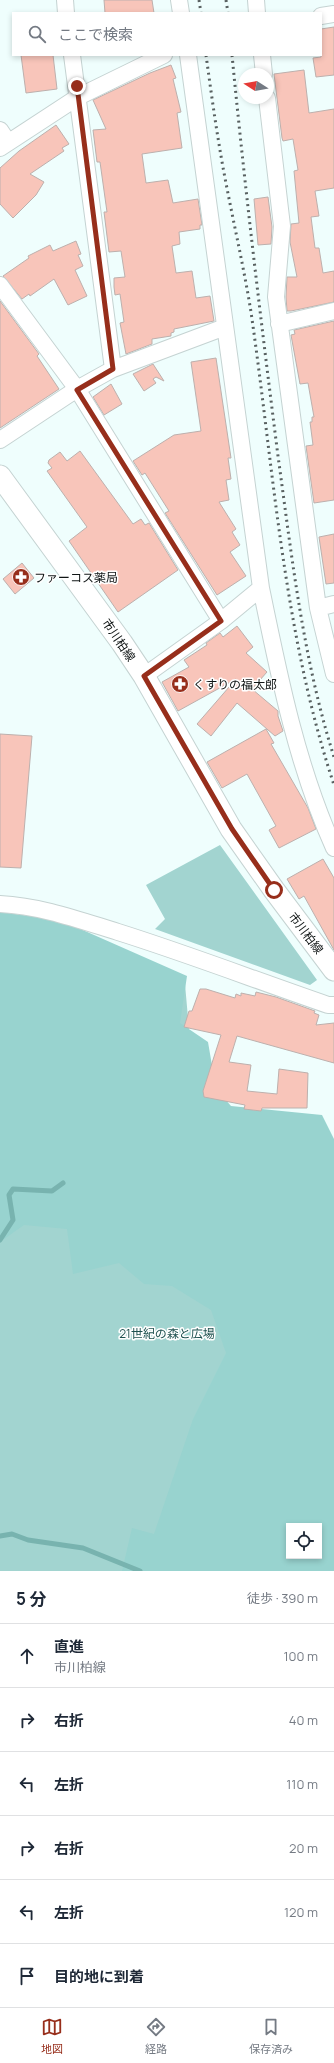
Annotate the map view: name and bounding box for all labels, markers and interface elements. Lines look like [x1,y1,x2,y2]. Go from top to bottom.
search box [12,12,322,56]
icon: search [26,23,48,45]
text: ここで検索 [58,24,133,45]
north arrow [238,68,274,104]
route end [68,77,86,95]
pharmacy icon: ファーコス薬局 [11,567,31,587]
place label: ファーコス薬局 [34,569,118,586]
street label: 市川柏線 [99,615,139,665]
pharmacy icon: くすりの福太郎 [170,674,190,694]
place label: くすりの福太郎 [193,676,277,693]
route start [265,881,283,899]
street label: 市川柏線 [285,909,327,957]
park label: 21世紀の森と広場 [119,1325,215,1342]
map controls [286,1523,322,1559]
button: locate [286,1523,322,1559]
text: 5 分 [16,1587,46,1610]
text: 徒歩 · 390 m [247,1589,318,1607]
text: 直進 [54,1636,84,1657]
icon: ahead [16,1645,38,1667]
text: 100 m [283,1647,318,1665]
text: 市川柏線 [54,1658,106,1676]
icon: right [16,1709,38,1731]
text: 右折 [54,1710,84,1731]
text: 40 m [289,1711,318,1729]
icon: left [16,1773,38,1795]
text: 左折 [54,1774,84,1795]
text: 110 m [286,1775,318,1793]
icon: right [16,1837,38,1859]
text: 右折 [54,1838,84,1859]
text: 20 m [289,1839,318,1857]
icon: left [16,1901,38,1923]
text: 左折 [54,1902,84,1923]
text: 120 m [284,1903,318,1921]
icon: arrive [16,1965,38,1987]
text: 目的地に到着 [54,1966,144,1987]
tab: 地図 [41,2016,63,2056]
tab: 経路 [145,2016,167,2056]
tab: 保存済み [249,2016,293,2056]

